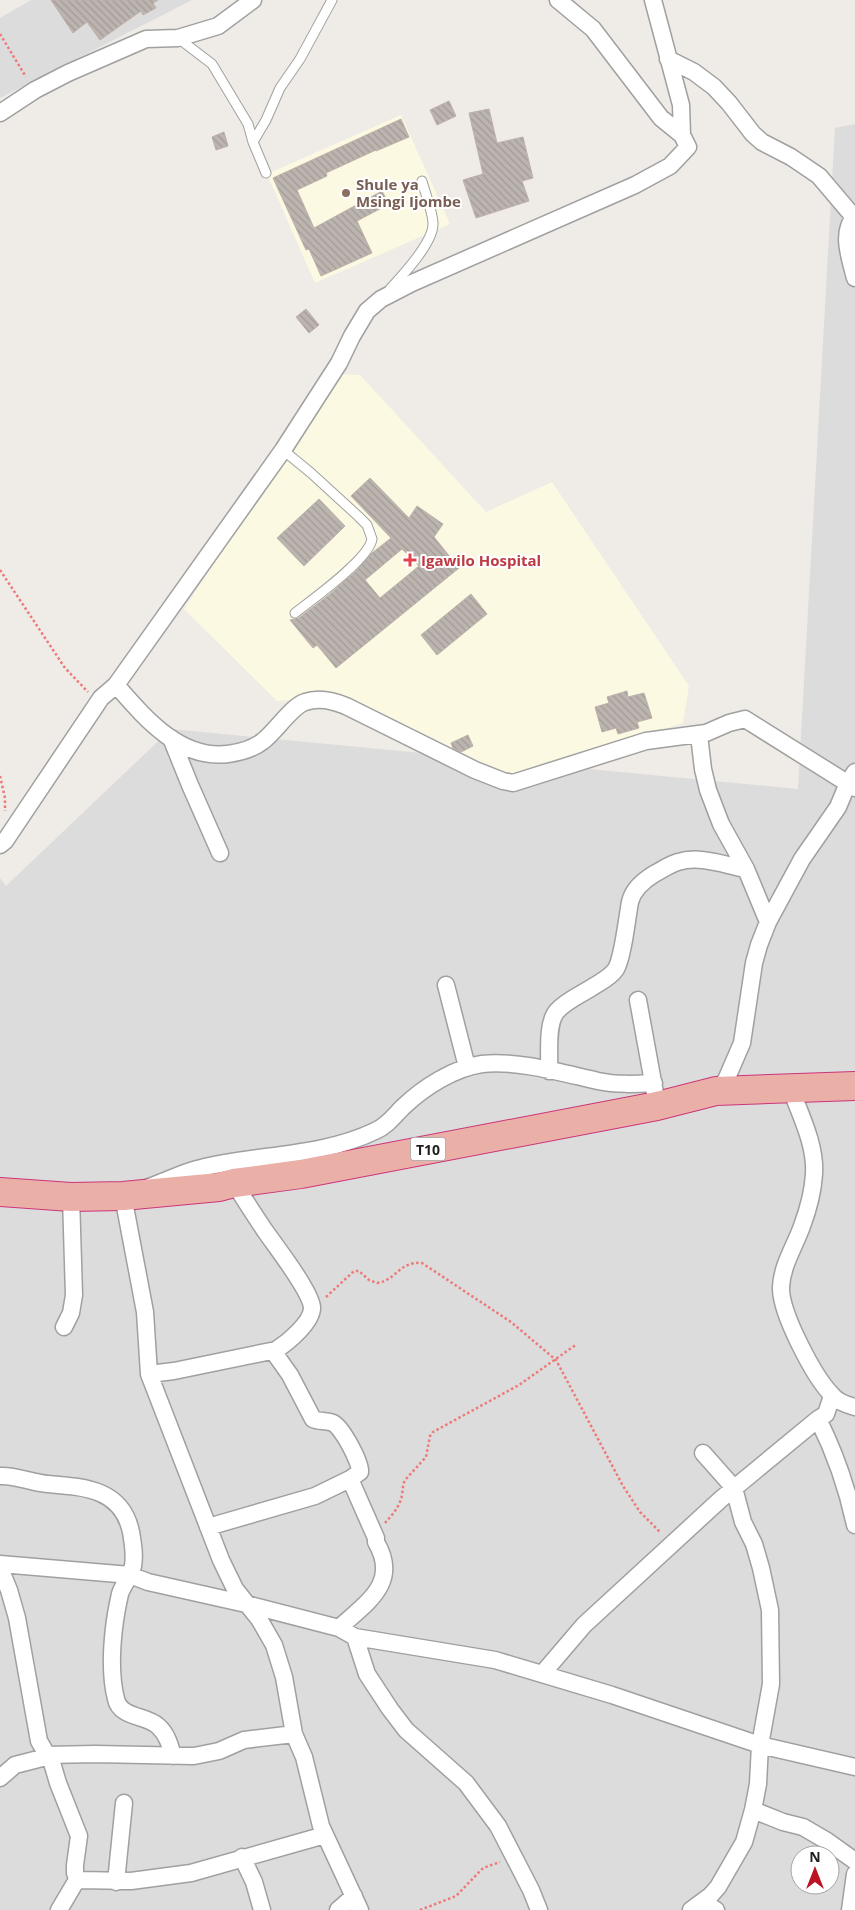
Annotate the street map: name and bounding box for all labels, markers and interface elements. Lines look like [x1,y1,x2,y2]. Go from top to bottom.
place label: Shule ya Msingi Ijombe [356,174,461,211]
marker: Shule ya Msingi Ijombe [340,187,352,199]
place label: Igawilo Hospital [421,550,541,570]
marker: Igawilo Hospital [403,553,417,567]
road number: T10 [410,1138,446,1160]
north arrow [790,1845,840,1895]
text: N [809,1847,821,1866]

